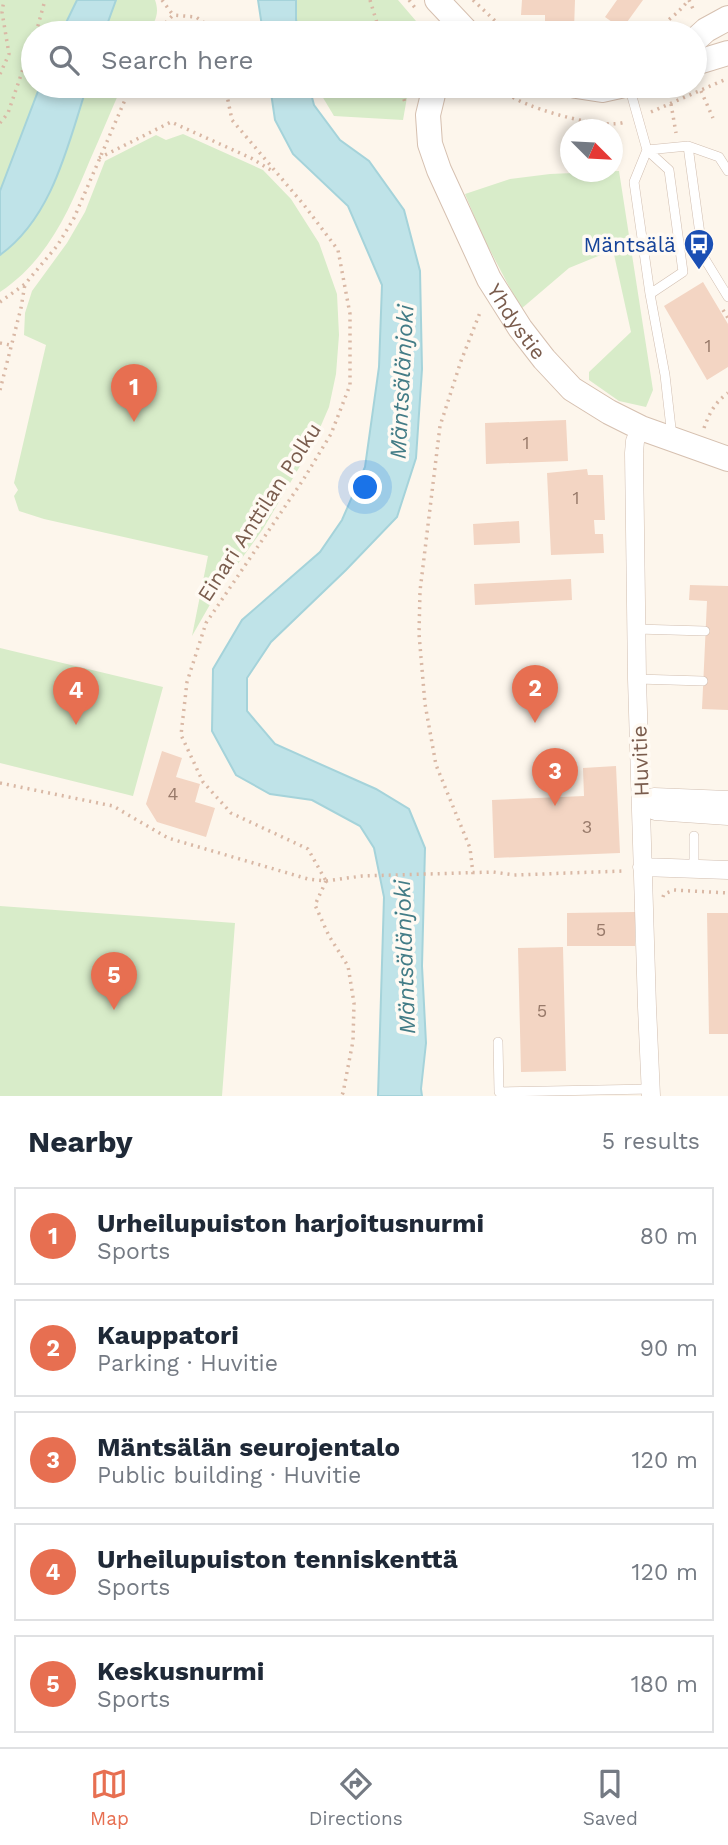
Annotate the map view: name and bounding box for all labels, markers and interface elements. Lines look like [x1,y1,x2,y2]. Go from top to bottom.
search box [21,21,707,98]
icon: search [45,41,83,79]
text: Search here [101,45,253,75]
north arrow [560,119,623,182]
bus stop icon: Mäntsälä [682,227,716,271]
place label: Mäntsälä [583,232,676,257]
street label: Yhdystie [482,279,552,364]
water label: Mäntsälänjoki [384,303,420,460]
house number: 1 [704,335,712,356]
pin: 1 [111,364,157,422]
street label: Einari Anttilan Polku [192,418,326,606]
house number: 1 [522,432,530,453]
your location [348,470,382,504]
house number: 1 [572,487,580,508]
pin: 2 [512,665,558,723]
pin: 4 [53,667,99,725]
street label: Huvitie [626,725,654,797]
pin: 3 [532,748,578,806]
house number: 4 [168,783,179,804]
house number: 3 [582,816,592,837]
water label: Mäntsälänjoki [389,878,421,1035]
house number: 5 [596,919,606,940]
pin: 5 [91,952,137,1010]
house number: 5 [537,1000,547,1021]
text: Nearby [28,1124,133,1159]
text: 5 results [602,1128,700,1155]
text: Urheilupuiston harjoitusnurmi [97,1208,484,1238]
text: 1 [48,1223,58,1250]
text: 80 m [640,1223,698,1250]
text: Sports [97,1238,170,1265]
text: Kauppatori [97,1320,239,1350]
text: 2 [46,1335,60,1362]
text: 90 m [640,1335,698,1362]
text: Parking · Huvitie [97,1350,278,1377]
text: Mäntsälän seurojentalo [97,1432,400,1462]
text: 3 [46,1447,60,1474]
text: 120 m [632,1447,698,1474]
text: Public building · Huvitie [97,1462,361,1489]
text: Urheilupuiston tenniskenttä [97,1544,458,1574]
text: 4 [46,1559,60,1586]
text: 120 m [632,1559,698,1586]
text: Sports [97,1574,170,1601]
text: Keskusnurmi [97,1656,264,1686]
text: 5 [46,1671,60,1698]
text: 180 m [631,1671,698,1698]
text: Sports [97,1686,170,1713]
tab: Map [90,1765,129,1830]
tab: Directions [309,1765,403,1830]
tab: Saved [583,1765,638,1830]

